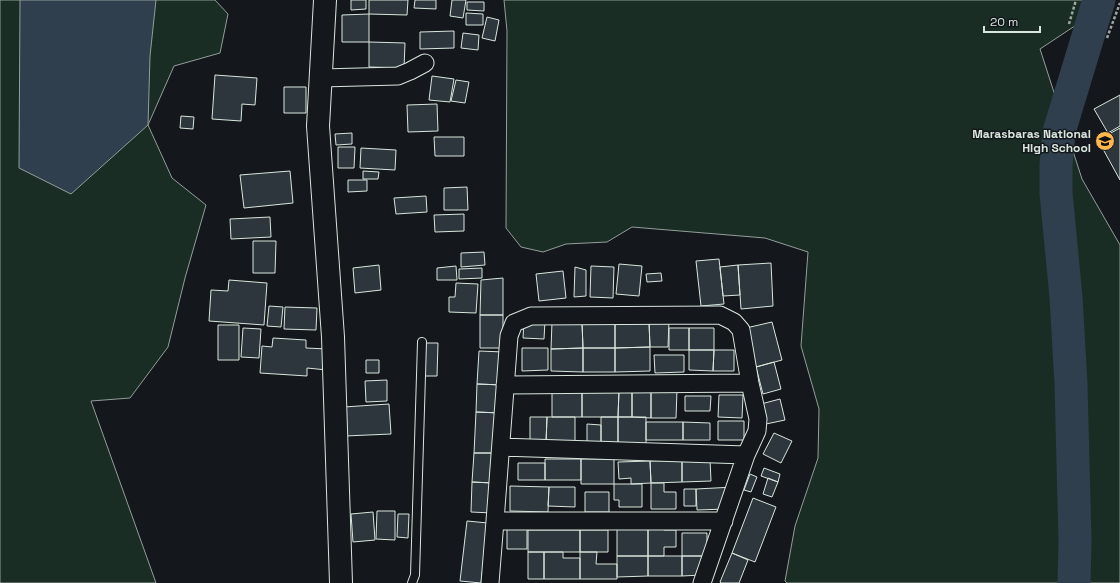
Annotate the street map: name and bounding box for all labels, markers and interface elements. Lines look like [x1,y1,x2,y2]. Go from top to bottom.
scale bar [984,8,1040,34]
text: 20 m [990,14,1018,30]
place label: Marasbaras National High School [972,126,1091,156]
school or university icon: Marasbaras National High School [1094,130,1116,152]

